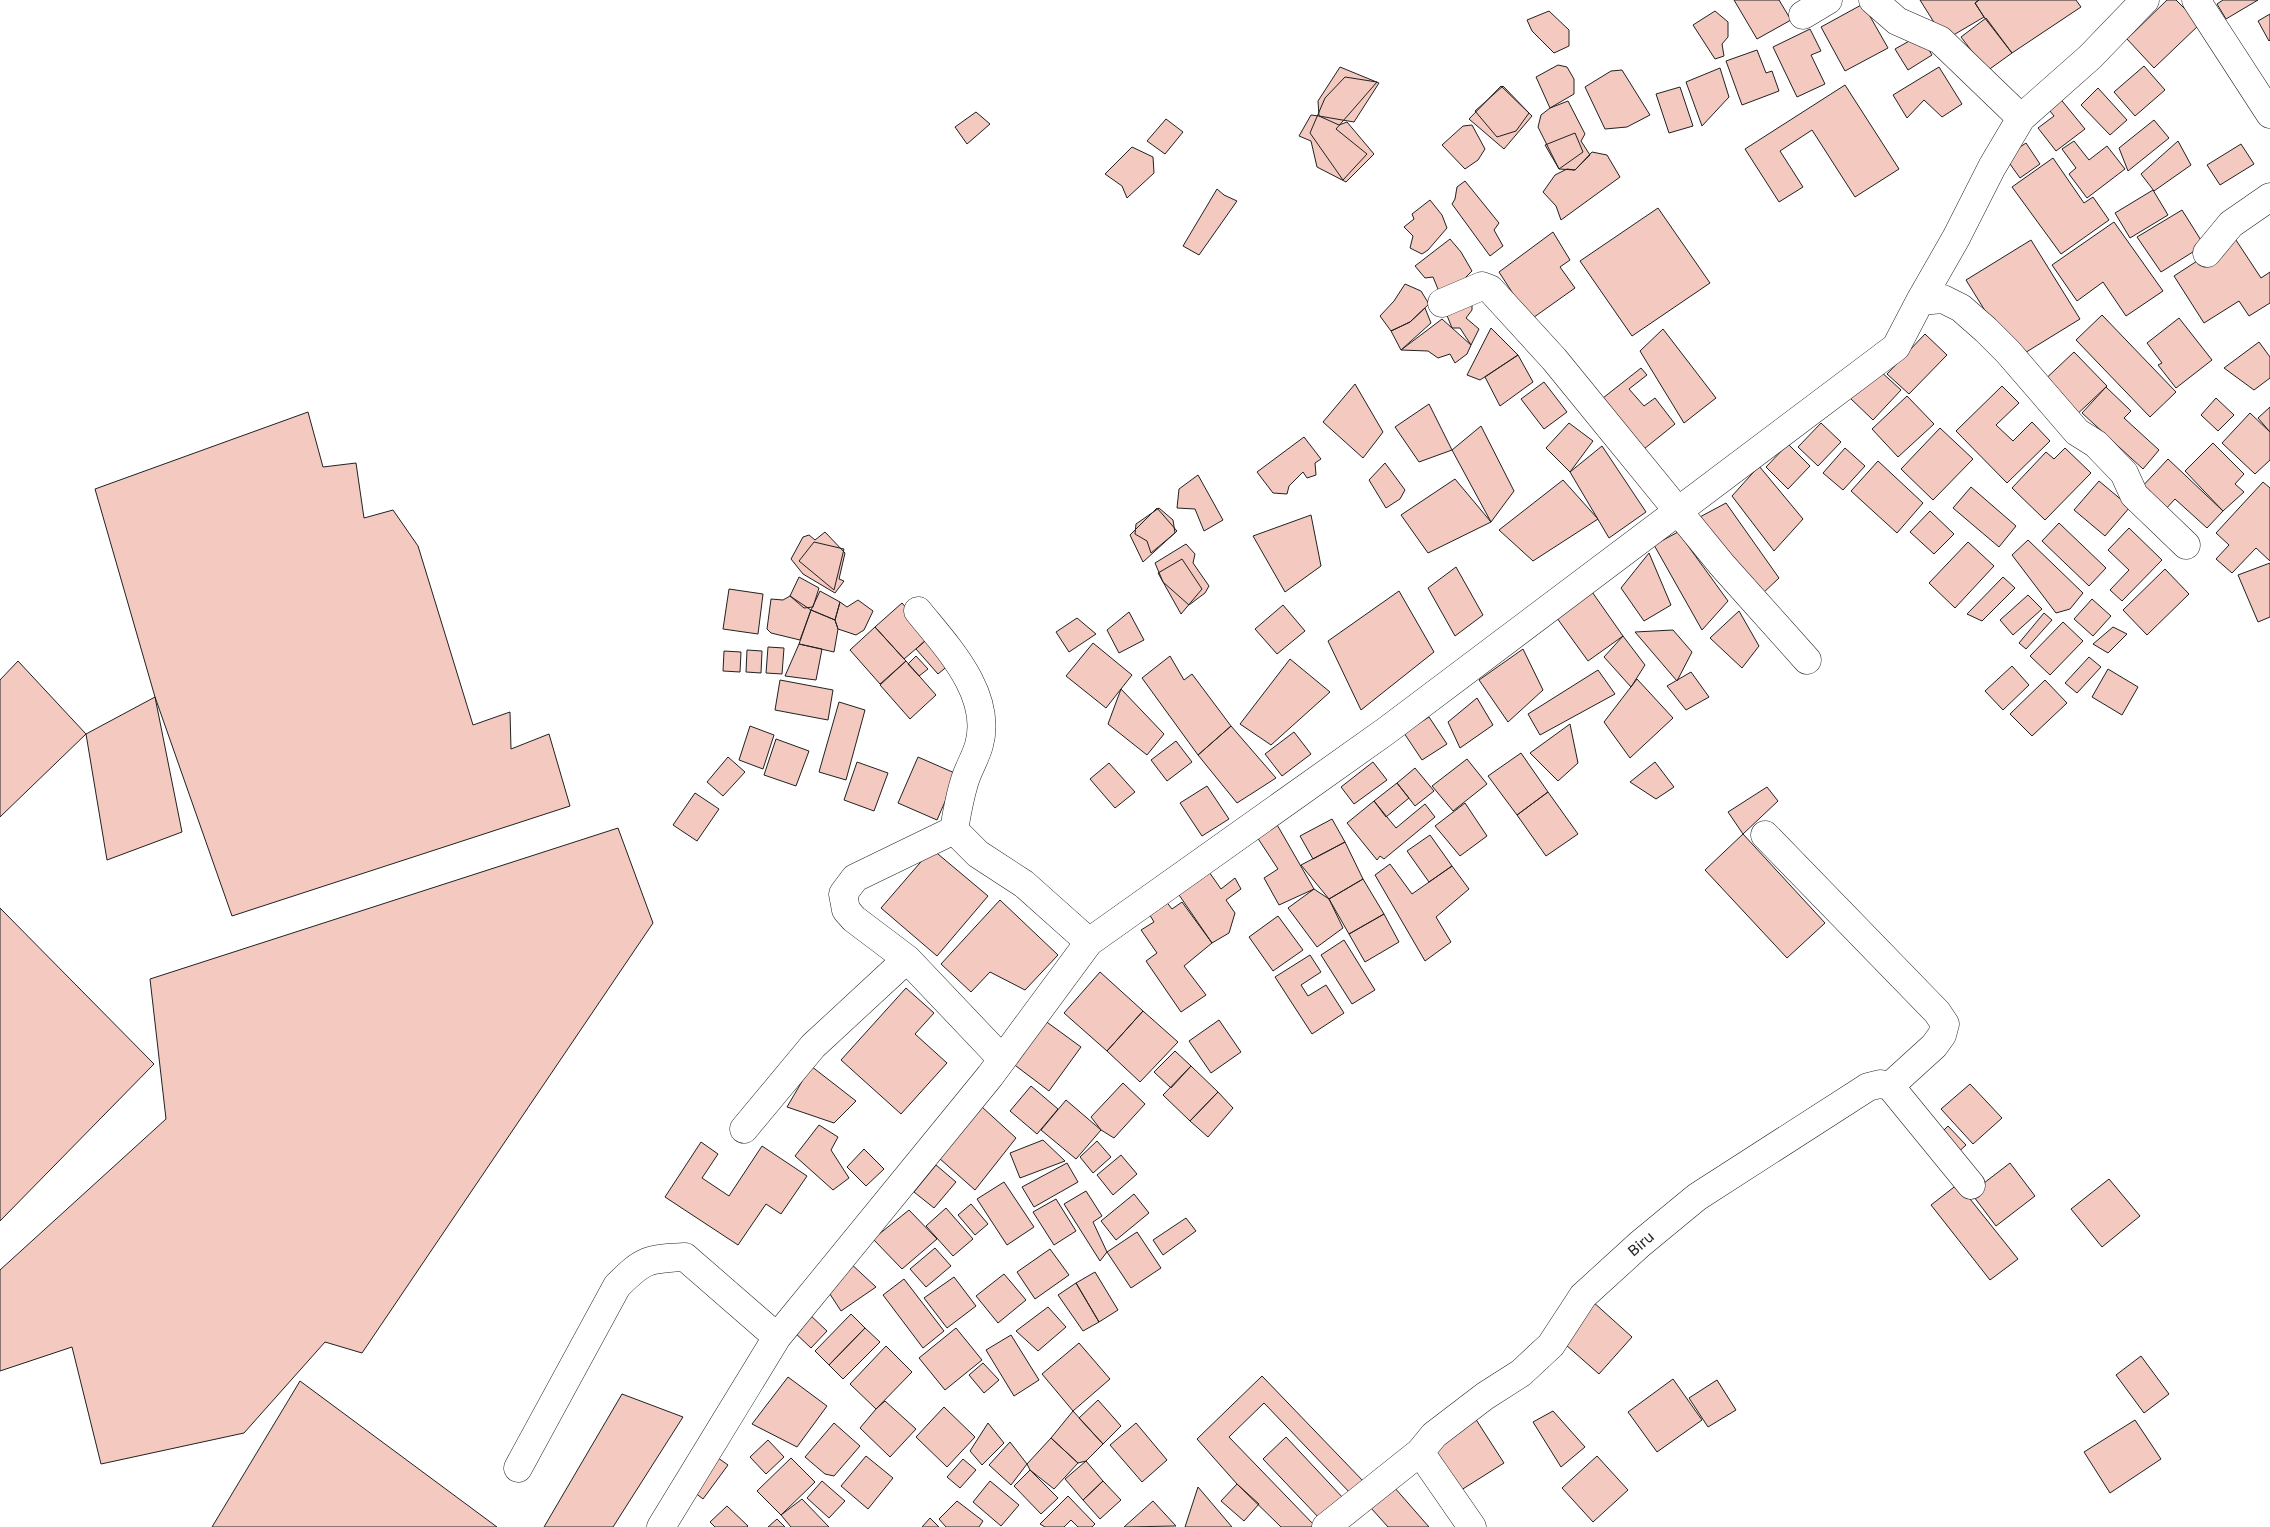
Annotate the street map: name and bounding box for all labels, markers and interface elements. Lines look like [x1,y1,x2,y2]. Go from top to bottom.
street label: Biru [1623,1227,1657,1260]

